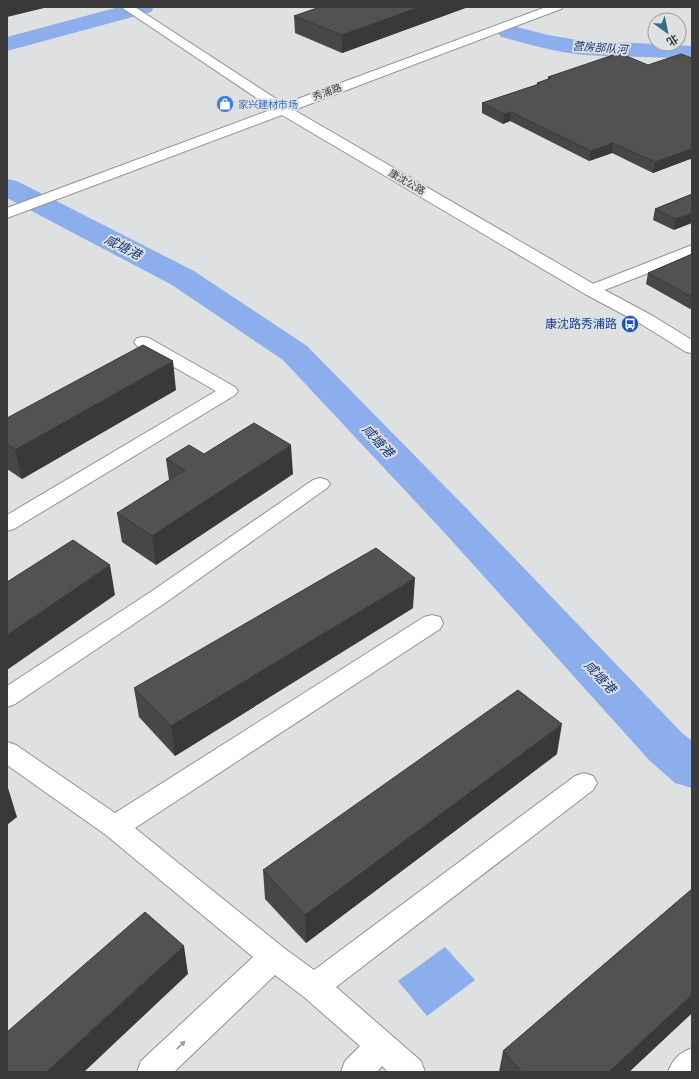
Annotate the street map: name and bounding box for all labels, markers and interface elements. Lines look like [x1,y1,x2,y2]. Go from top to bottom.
north arrow [647,12,687,52]
text: 北 [664,32,680,48]
water label: 营房部队河 [572,40,630,57]
street label: 秀浦路 [311,82,343,102]
shop icon: 家兴建材市场 [215,94,235,114]
place label: 家兴建材市场 [238,99,298,110]
street label: 康沈公路 [387,167,427,197]
water label: 咸塘港 [102,231,146,263]
bus stop icon: 康沈路秀浦路 [620,314,640,334]
place label: 康沈路秀浦路 [545,317,617,331]
water label: 咸塘港 [359,422,398,462]
water label: 咸塘港 [581,658,620,698]
one-way arrow [176,1040,186,1050]

